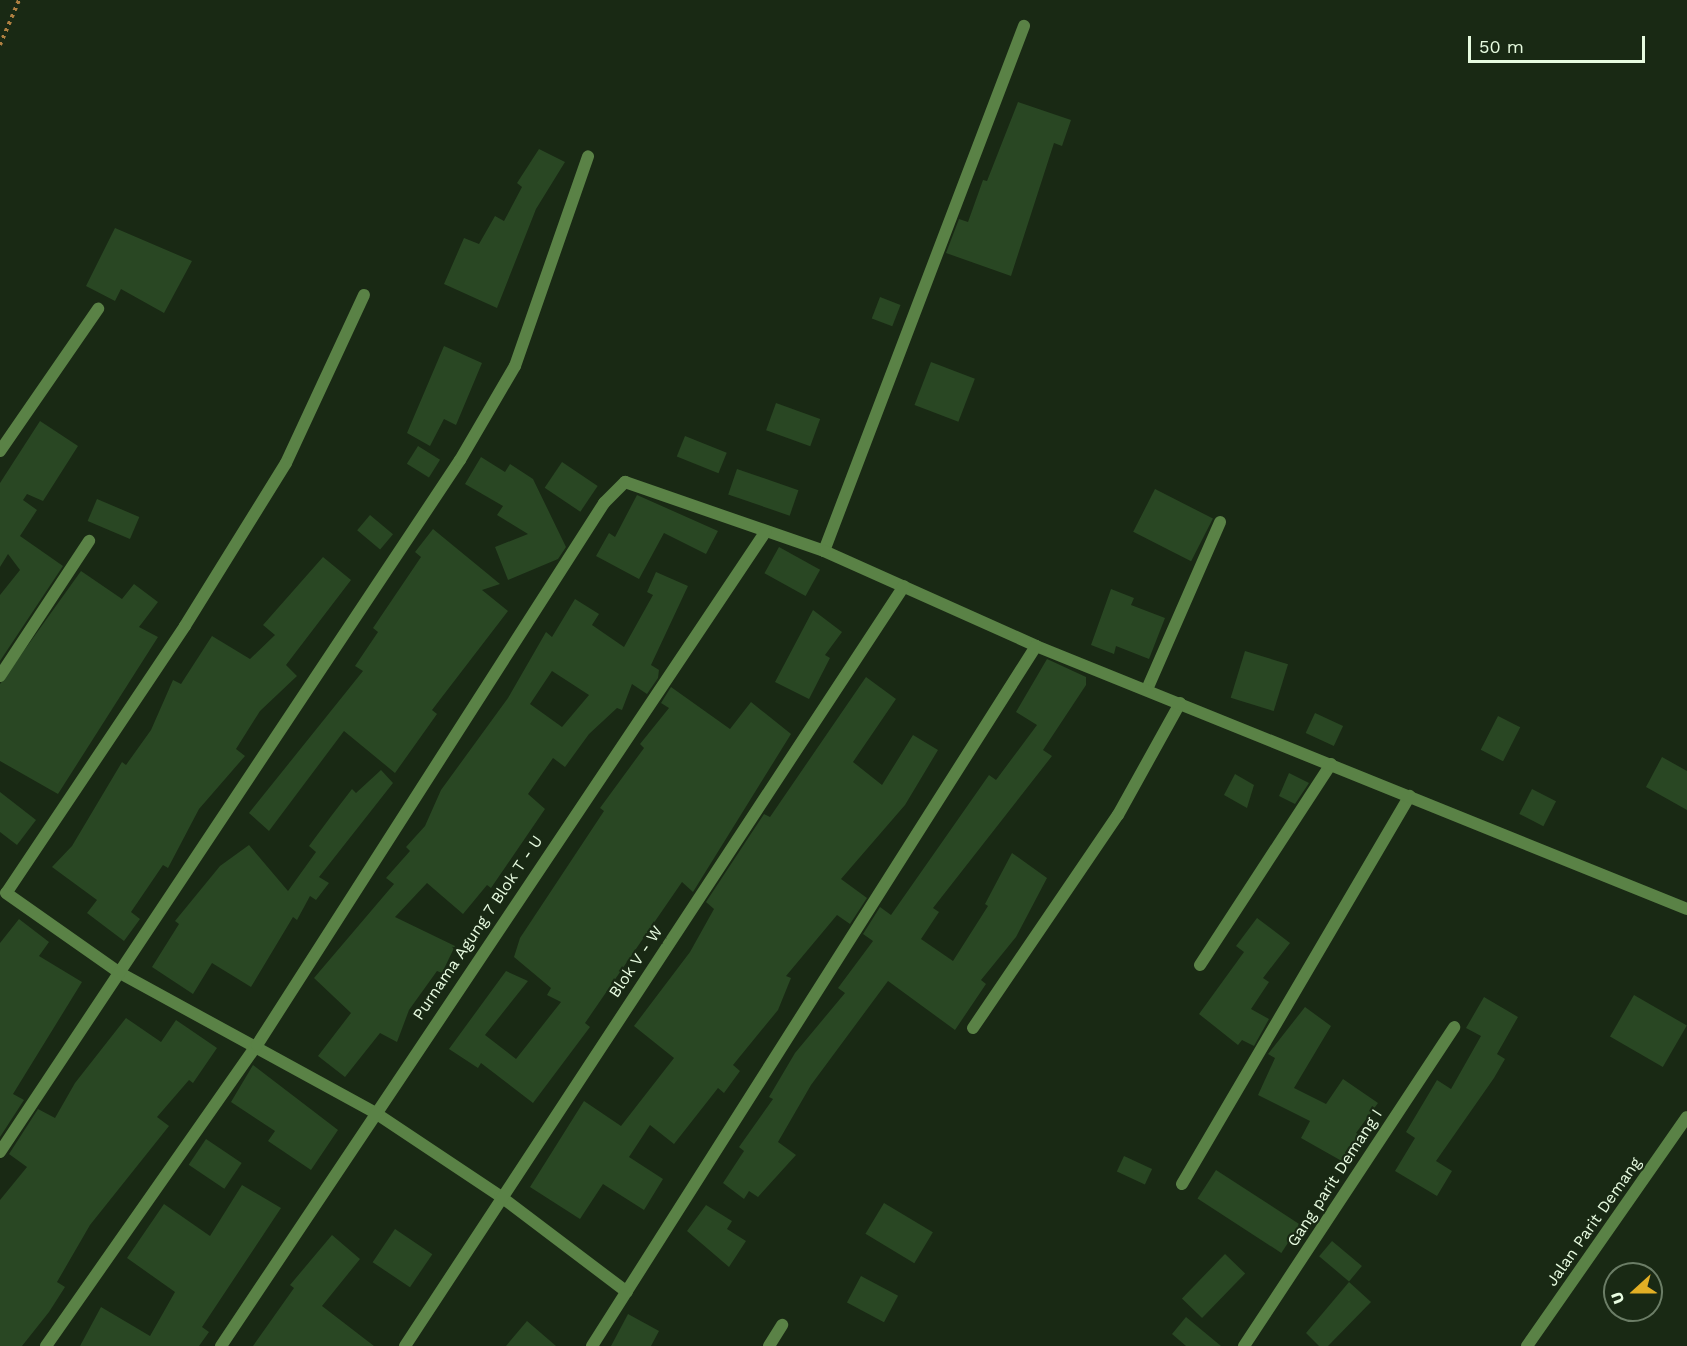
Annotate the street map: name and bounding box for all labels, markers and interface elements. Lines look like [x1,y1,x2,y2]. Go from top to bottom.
scale bar [1471,24,1648,62]
text: 50 m [1479,36,1524,57]
street label: Purnama Agung 7 Blok T - U [408,831,548,1025]
street label: Blok V - W [604,922,668,1002]
street label: Gang parit Demang I [1283,1106,1387,1250]
street label: Jalan Parit Demang [1542,1154,1646,1290]
north arrow [1603,1262,1663,1322]
text: U [1607,1289,1629,1307]

